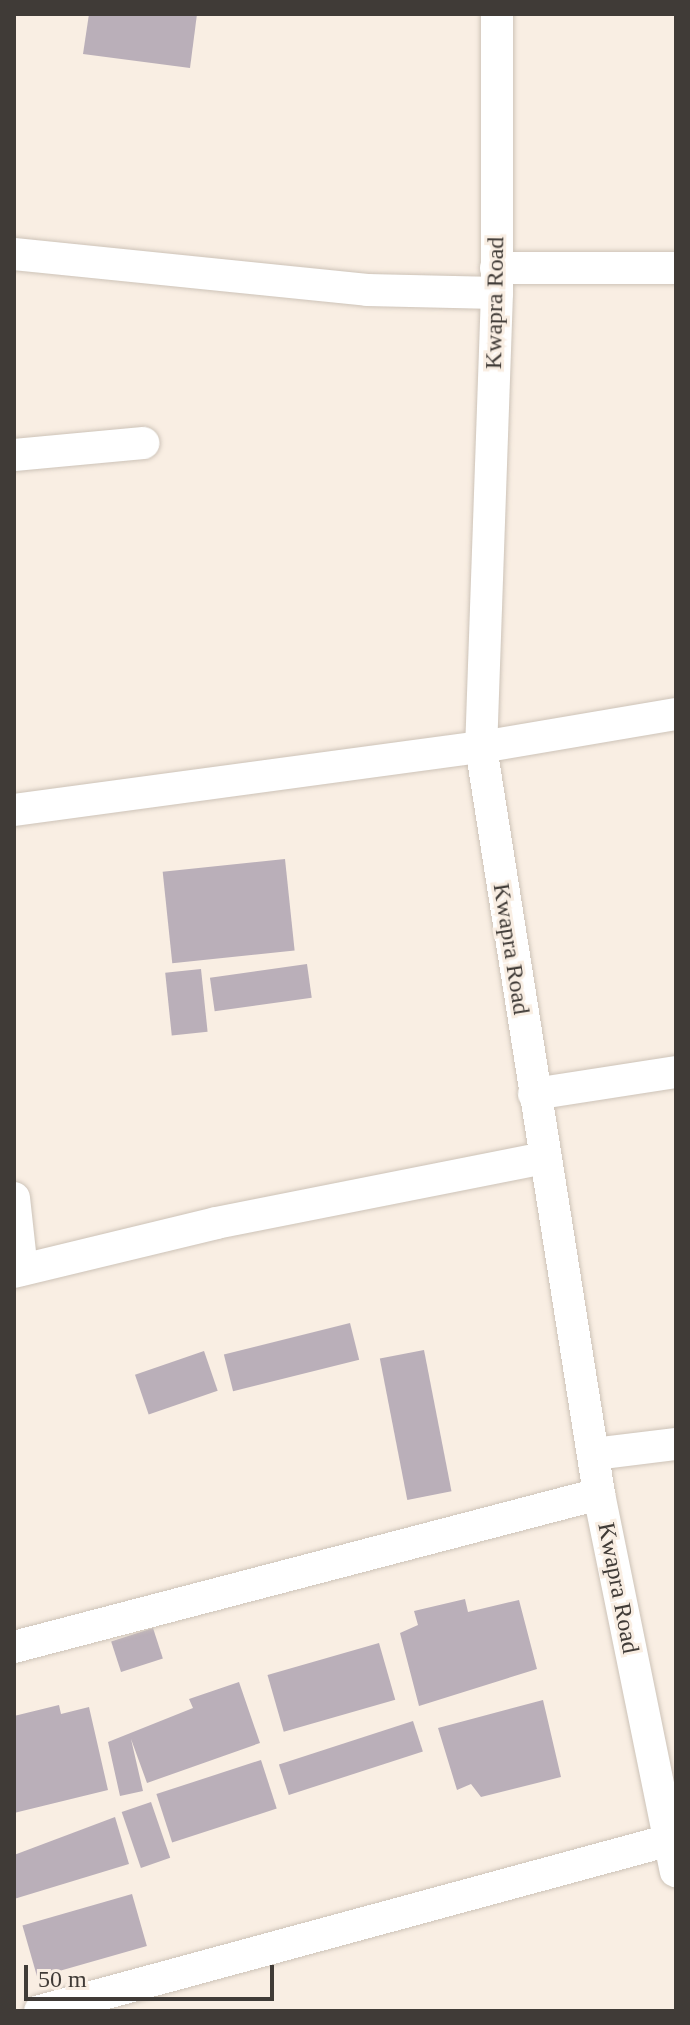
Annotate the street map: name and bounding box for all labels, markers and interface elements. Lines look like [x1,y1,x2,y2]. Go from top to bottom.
street label: Kwapra Road [479,236,511,370]
street label: Kwapra Road [486,881,536,1017]
street label: Kwapra Road [591,1520,645,1656]
scale bar [28,1949,278,1999]
text: 50 m [38,1966,87,1992]

